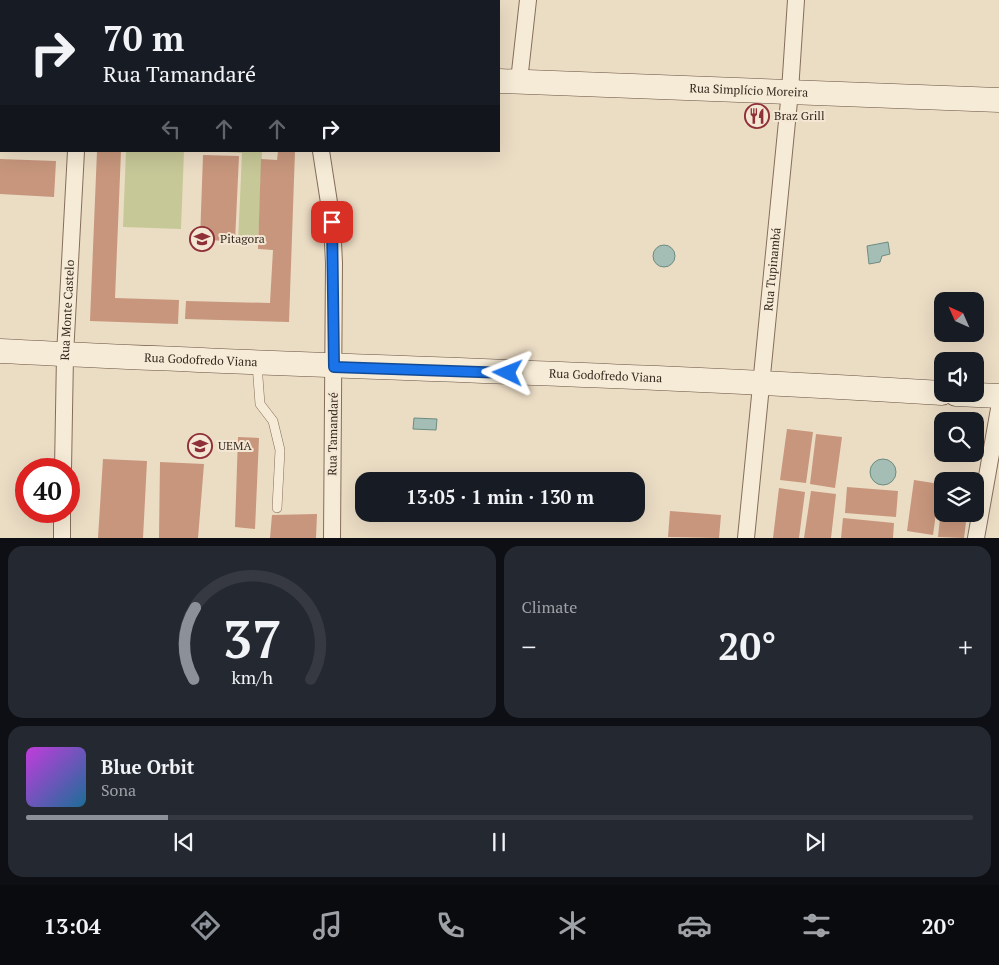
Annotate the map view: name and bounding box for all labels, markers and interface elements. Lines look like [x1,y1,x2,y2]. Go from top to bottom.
text: 70 m [103,15,184,61]
icon: right [20,20,85,85]
text: Rua Tamandaré [103,59,256,88]
street label: Rua Simplício Moreira [689,80,808,100]
restaurant icon: Braz Grill [744,103,770,129]
place label: Braz Grill [774,108,825,123]
icon: left [157,115,185,143]
icon: ahead [210,115,238,143]
icon: ahead [263,115,291,143]
icon: right [316,115,344,143]
pin [311,201,353,243]
icon: arrive [318,208,346,236]
school or university icon: Pitagora [189,226,215,252]
street label: Rua Tupinambá [760,227,784,312]
place label: Pitagora [220,231,265,246]
street label: Rua Monte Castelo [57,259,77,361]
north arrow [934,292,984,342]
map controls [934,292,984,522]
position arrow [481,346,533,398]
street label: Rua Godofredo Viana [144,350,258,369]
button: sound [934,352,984,402]
street label: Rua Godofredo Viana [549,366,663,385]
street label: Rua Tamandaré [324,392,341,476]
button: search [934,412,984,462]
school or university icon: UEMA [187,433,213,459]
place label: UEMA [218,438,252,453]
speed limit sign: 40 [15,458,80,523]
button: layers [934,472,984,522]
text: 13:05 · 1 min · 130 m [406,484,594,509]
text: Climate [522,596,577,618]
text: 37 [222,604,281,673]
text: 20° [718,621,777,671]
text: − [522,628,536,665]
text: + [958,628,973,665]
text: km/h [231,665,273,689]
text: Blue Orbit [101,754,194,779]
text: Sona [101,779,136,801]
icon: previous [170,828,198,856]
icon: pause [485,828,513,856]
icon: next [801,828,829,856]
icon: directions [188,908,223,943]
icon: music [310,908,345,943]
icon: phone [433,908,468,943]
icon: climate [555,908,590,943]
icon: car [677,908,712,943]
icon: filters [799,908,834,943]
text: 13:04 [44,911,101,940]
text: 20° [921,911,955,940]

